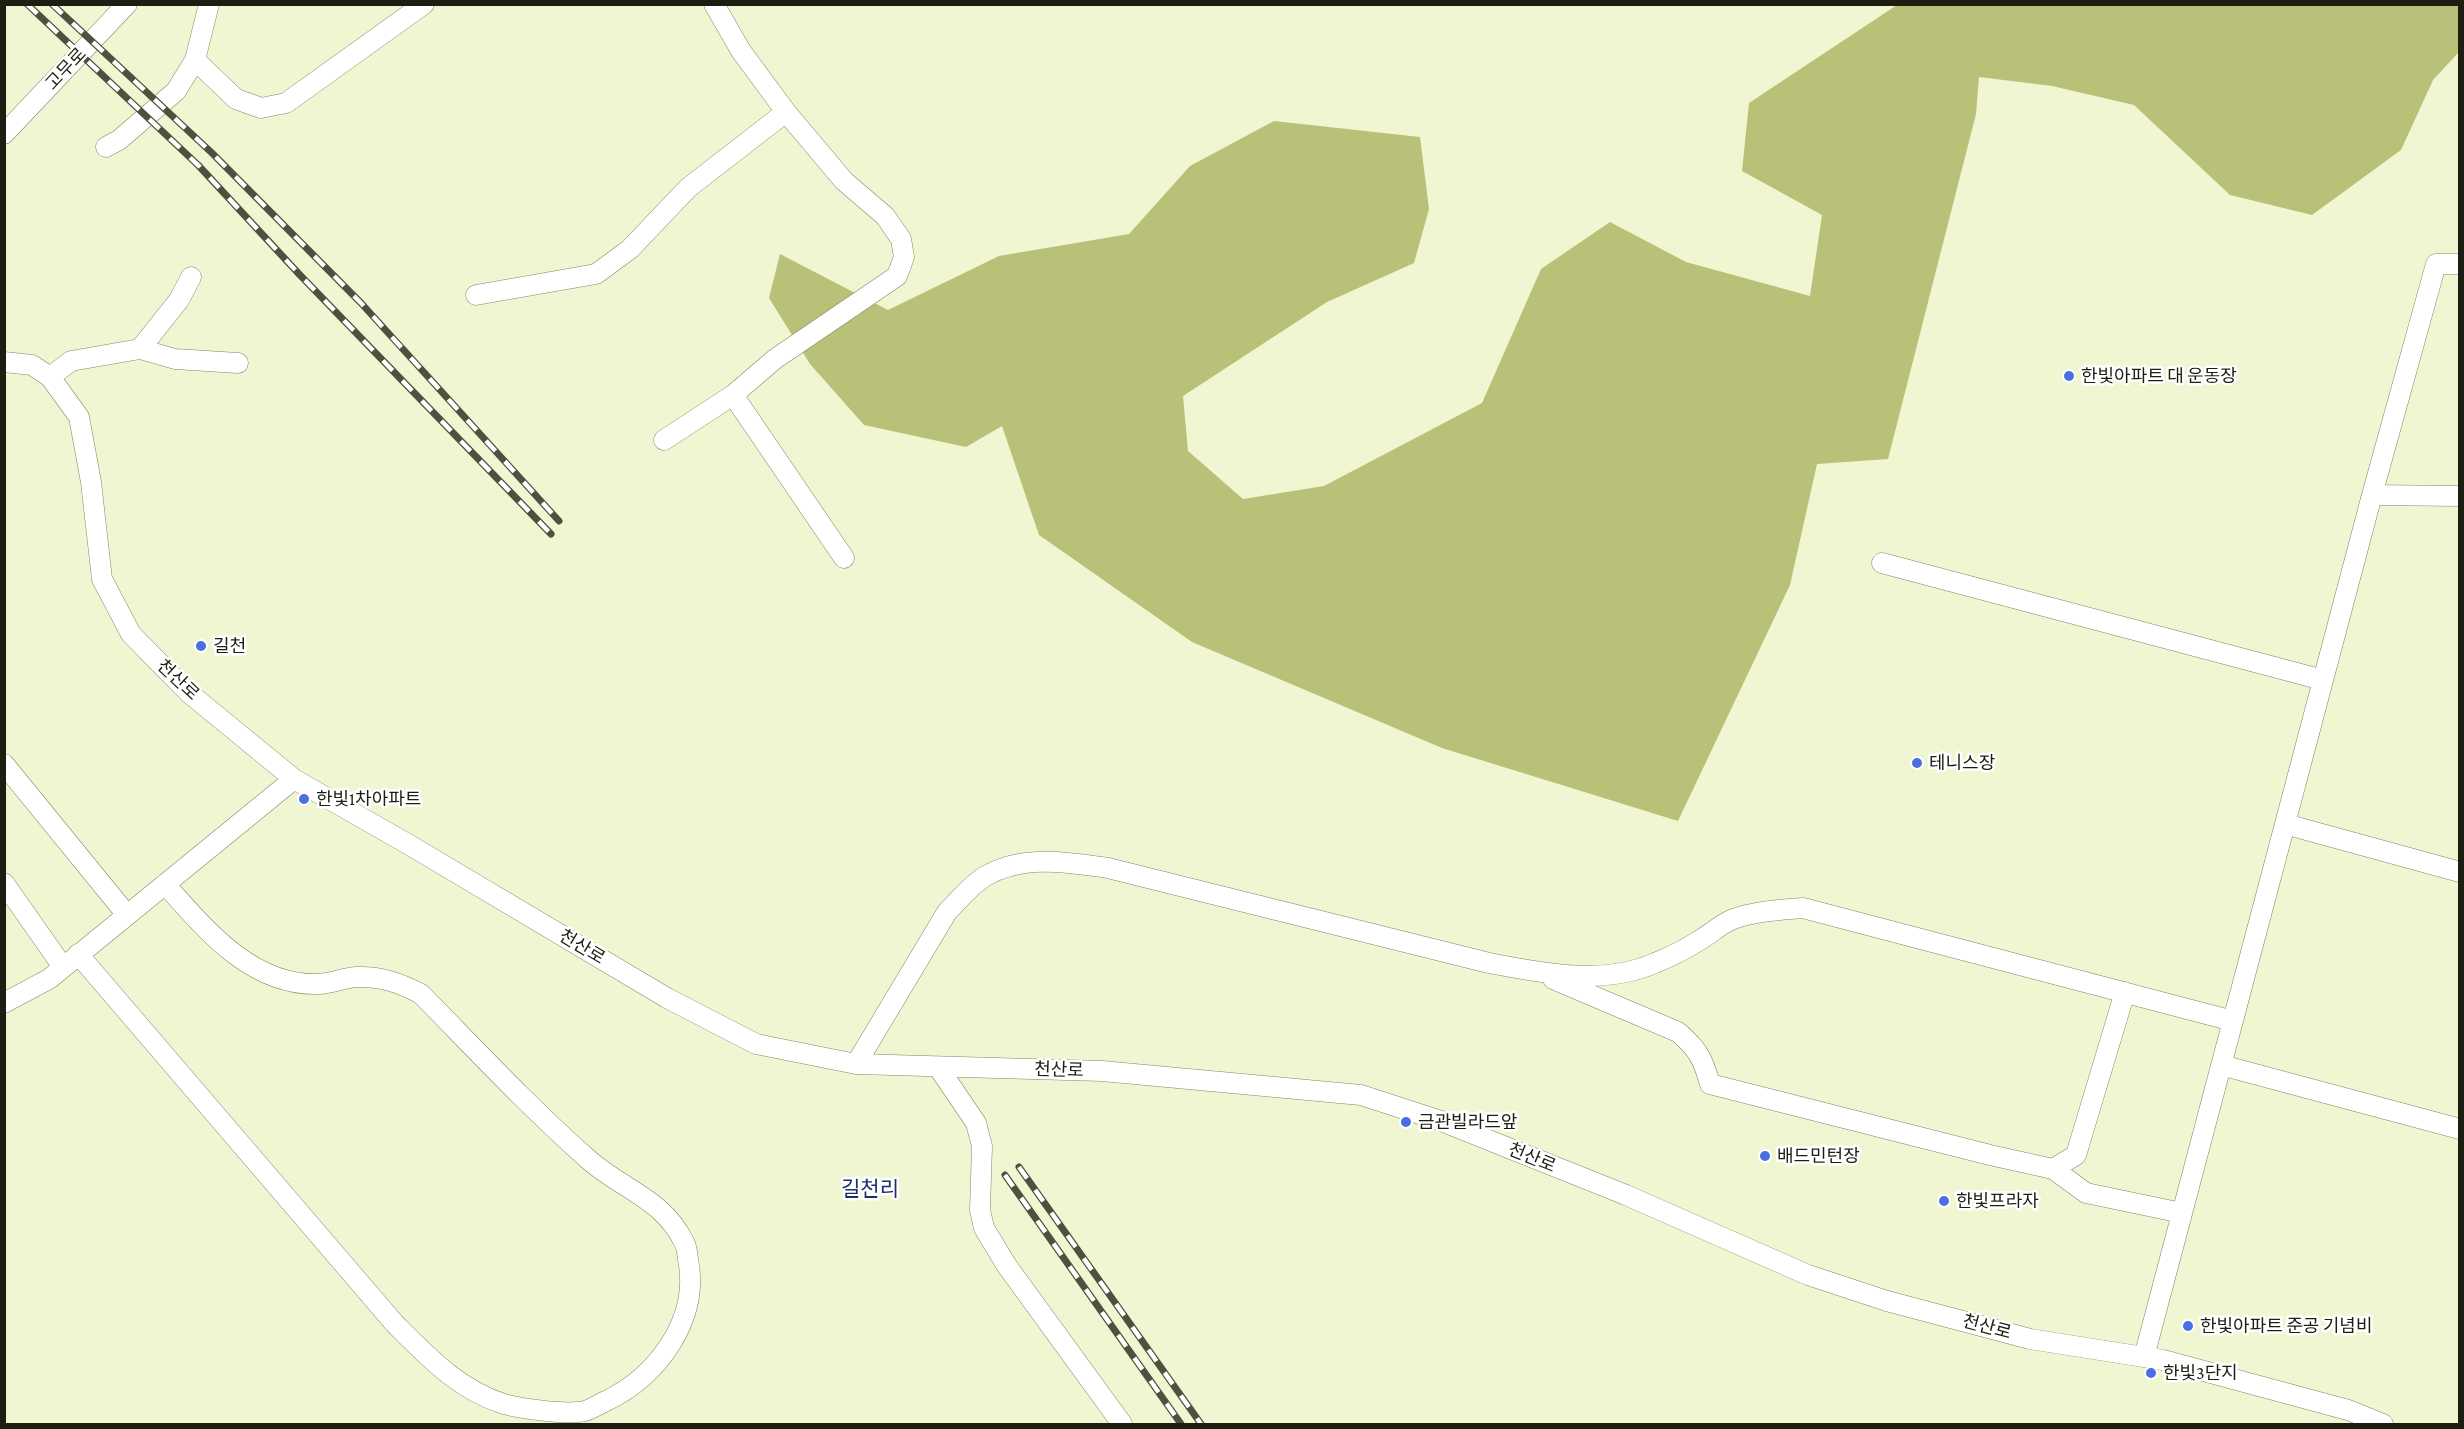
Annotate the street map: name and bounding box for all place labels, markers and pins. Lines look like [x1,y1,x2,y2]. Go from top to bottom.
place label: 한빛아파트 대 운동장 [2081,365,2237,387]
marker: 한빛아파트 대 운동장 [2062,369,2076,383]
place label: 길천 [213,635,246,657]
marker: 길천 [194,639,208,653]
place label: 테니스장 [1929,752,1995,774]
marker: 테니스장 [1910,756,1924,770]
place label: 한빛1차아파트 [316,788,421,810]
marker: 한빛1차아파트 [297,792,311,806]
place label: 금관빌라드앞 [1418,1111,1517,1133]
marker: 금관빌라드앞 [1399,1115,1413,1129]
place label: 배드민턴장 [1777,1145,1860,1167]
marker: 배드민턴장 [1758,1149,1772,1163]
place label: 한빛프라자 [1956,1190,2039,1212]
marker: 한빛프라자 [1937,1194,1951,1208]
place label: 한빛아파트 준공 기념비 [2200,1315,2372,1337]
marker: 한빛아파트 준공 기념비 [2181,1319,2195,1333]
place label: 한빛3단지 [2163,1362,2238,1384]
marker: 한빛3단지 [2144,1366,2158,1380]

